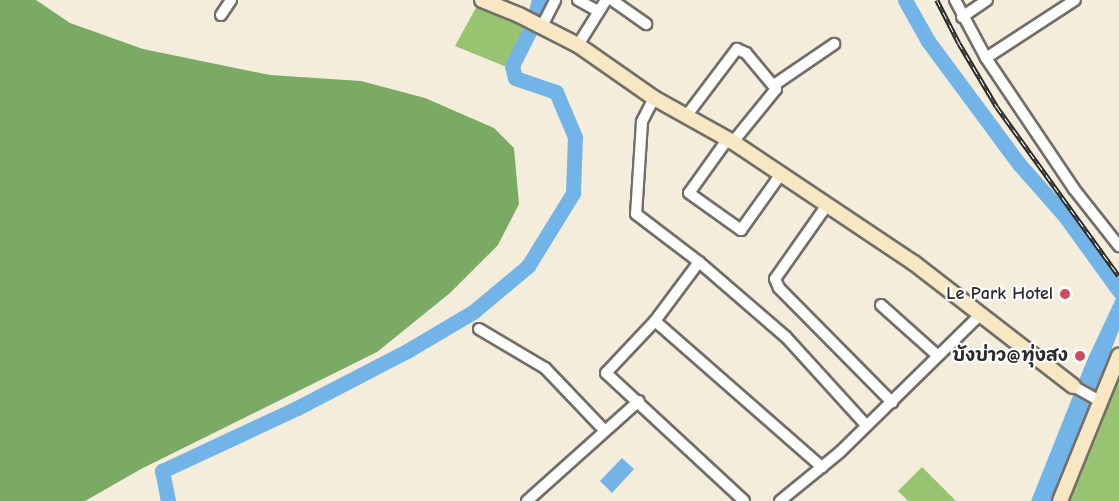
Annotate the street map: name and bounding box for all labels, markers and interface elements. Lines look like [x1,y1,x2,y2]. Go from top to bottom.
place label: Le Park Hotel [946,283,1053,305]
marker: Le Park Hotel [1058,287,1072,301]
place label: บังบ่าว@ทุ่งสง [952,345,1068,367]
marker: บังบ่าว@ทุ่งสง [1073,349,1087,363]

